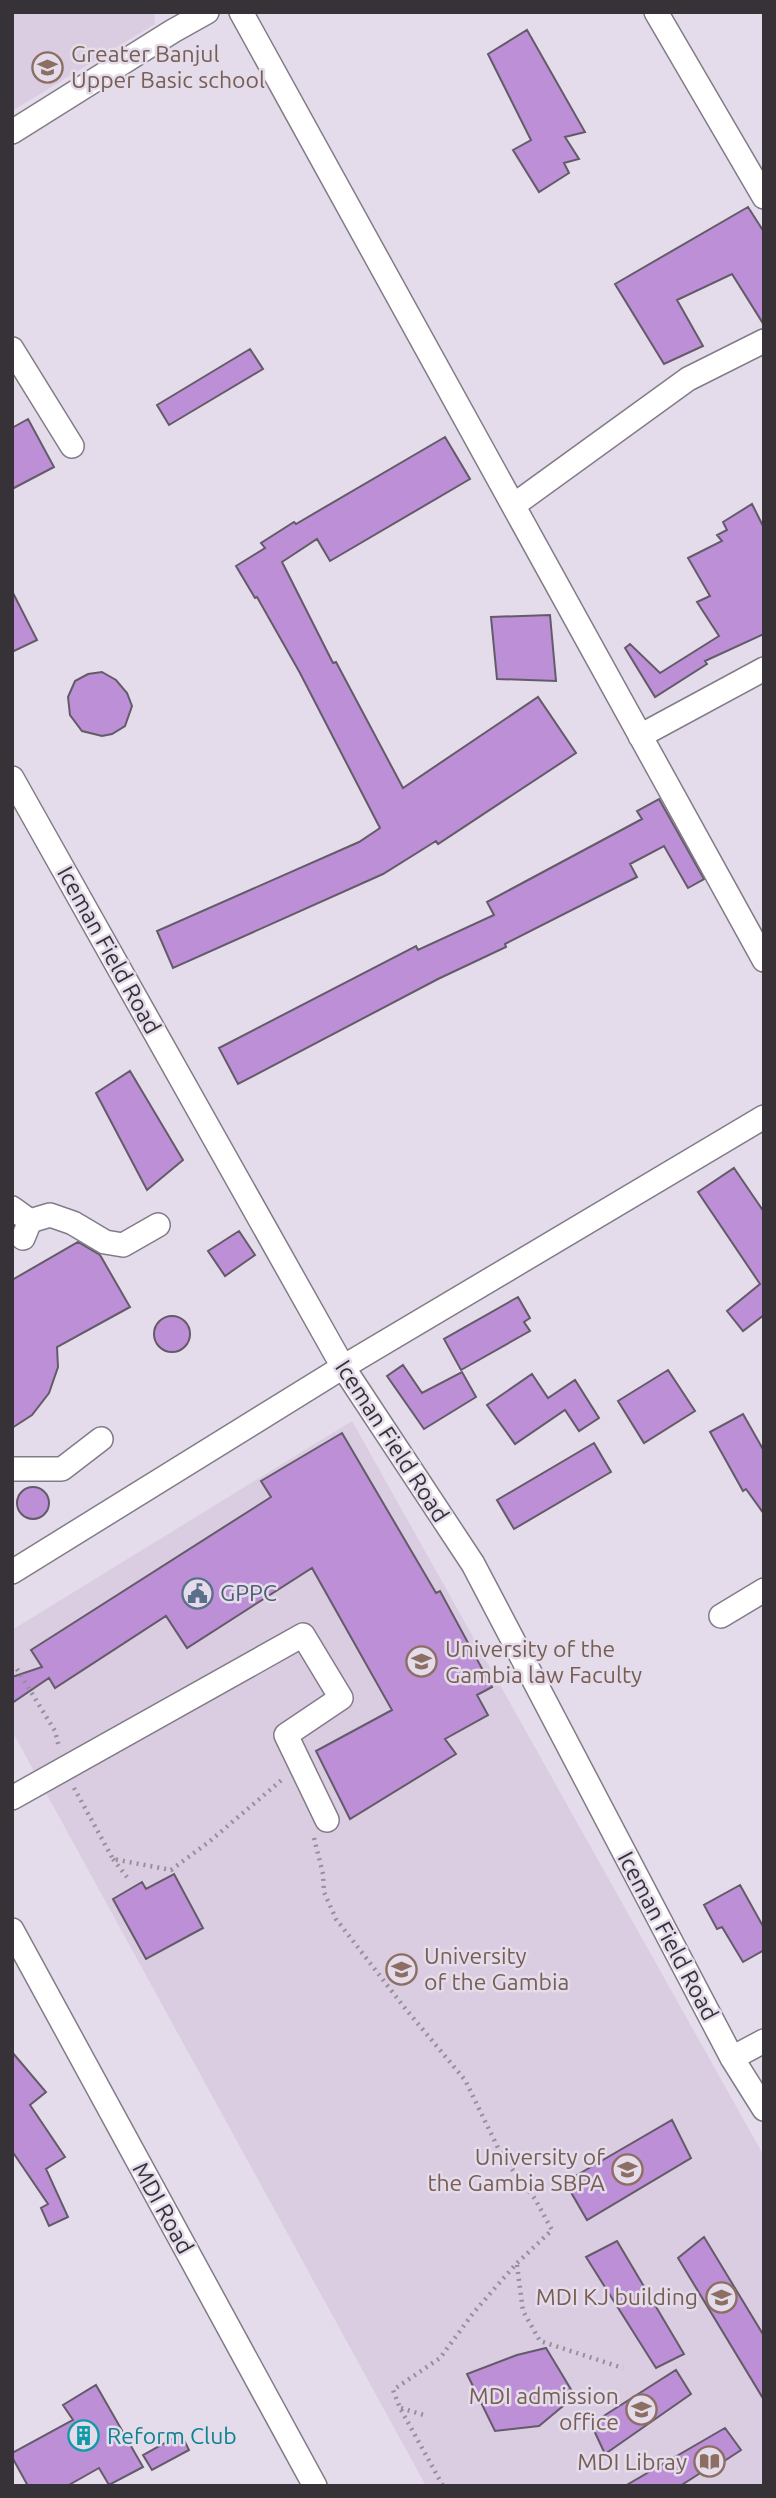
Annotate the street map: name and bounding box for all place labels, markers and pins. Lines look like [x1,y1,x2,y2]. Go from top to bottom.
place label: Greater Banjul Upper Basic school [71,41,265,92]
school or university icon: Greater Banjul Upper Basic school [31,50,65,84]
public building icon: GPPC [180,1576,214,1610]
place label: GPPC [220,1580,277,1605]
place label: University of the Gambia law Faculty [445,1636,642,1687]
school or university icon: University of the Gambia law Faculty [405,1645,439,1679]
place label: University of the Gambia [424,1943,569,1994]
school or university icon: University of the Gambia [384,1952,418,1986]
place label: University of the Gambia SBPA [427,2144,605,2195]
school or university icon: University of the Gambia SBPA [611,2153,645,2187]
school or university icon: MDI KJ building [704,2280,738,2314]
place label: MDI KJ building [536,2284,698,2309]
place label: MDI admission office [469,2383,619,2434]
school or university icon: MDI admission office [625,2392,659,2426]
building icon: Reform Club [67,2419,101,2453]
place label: Reform Club [107,2423,237,2448]
library icon: MDI Libray [693,2445,727,2479]
place label: MDI Libray [577,2449,687,2474]

